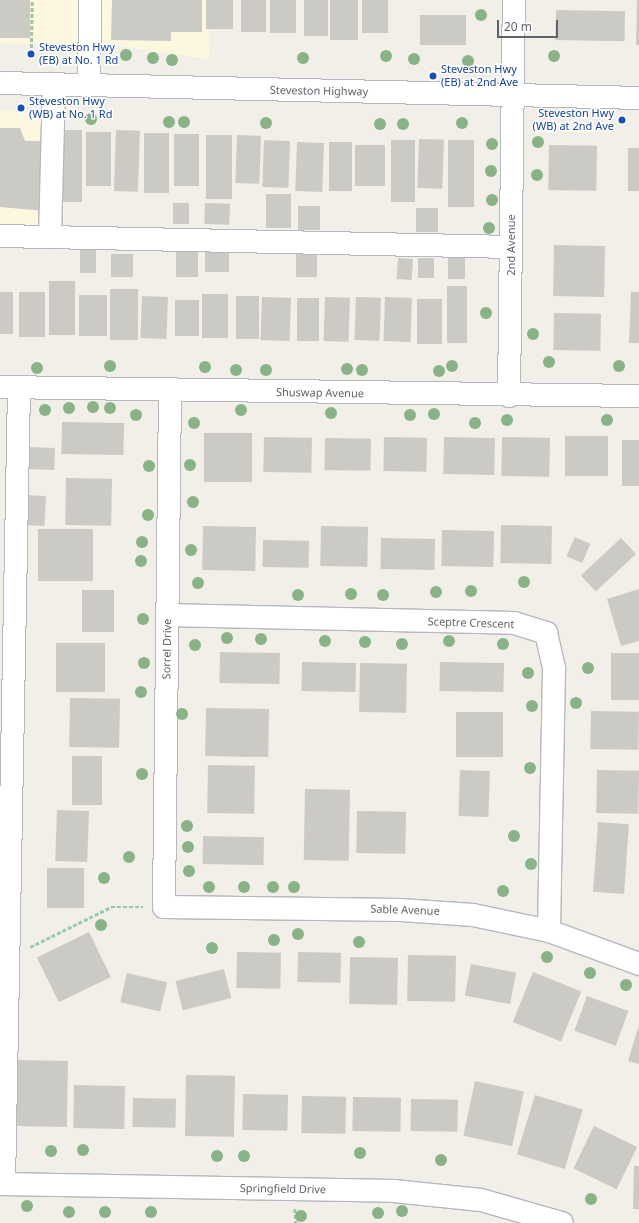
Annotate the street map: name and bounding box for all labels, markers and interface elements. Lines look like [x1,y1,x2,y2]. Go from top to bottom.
scale bar [499,12,560,38]
text: 20 m [504,18,532,35]
place label: Steveston Hwy (EB) at No. 1 Rd [39,41,118,67]
marker: Steveston Hwy (EB) at No. 1 Rd [26,49,36,59]
place label: Steveston Hwy (EB) at 2nd Ave [441,63,518,89]
marker: Steveston Hwy (EB) at 2nd Ave [428,71,438,81]
street label: Steveston Highway [270,84,368,98]
place label: Steveston Hwy (WB) at No. 1 Rd [29,95,112,121]
marker: Steveston Hwy (WB) at No. 1 Rd [16,103,26,113]
place label: Steveston Hwy (WB) at 2nd Ave [533,107,614,133]
marker: Steveston Hwy (WB) at 2nd Ave [617,115,627,125]
street label: 2nd Avenue [504,214,518,276]
street label: Shuswap Avenue [276,386,364,400]
street label: Sceptre Crescent [427,615,515,631]
street label: Sorrel Drive [160,619,174,679]
street label: Sable Avenue [370,902,440,918]
street label: Springfield Drive [240,1182,326,1196]

